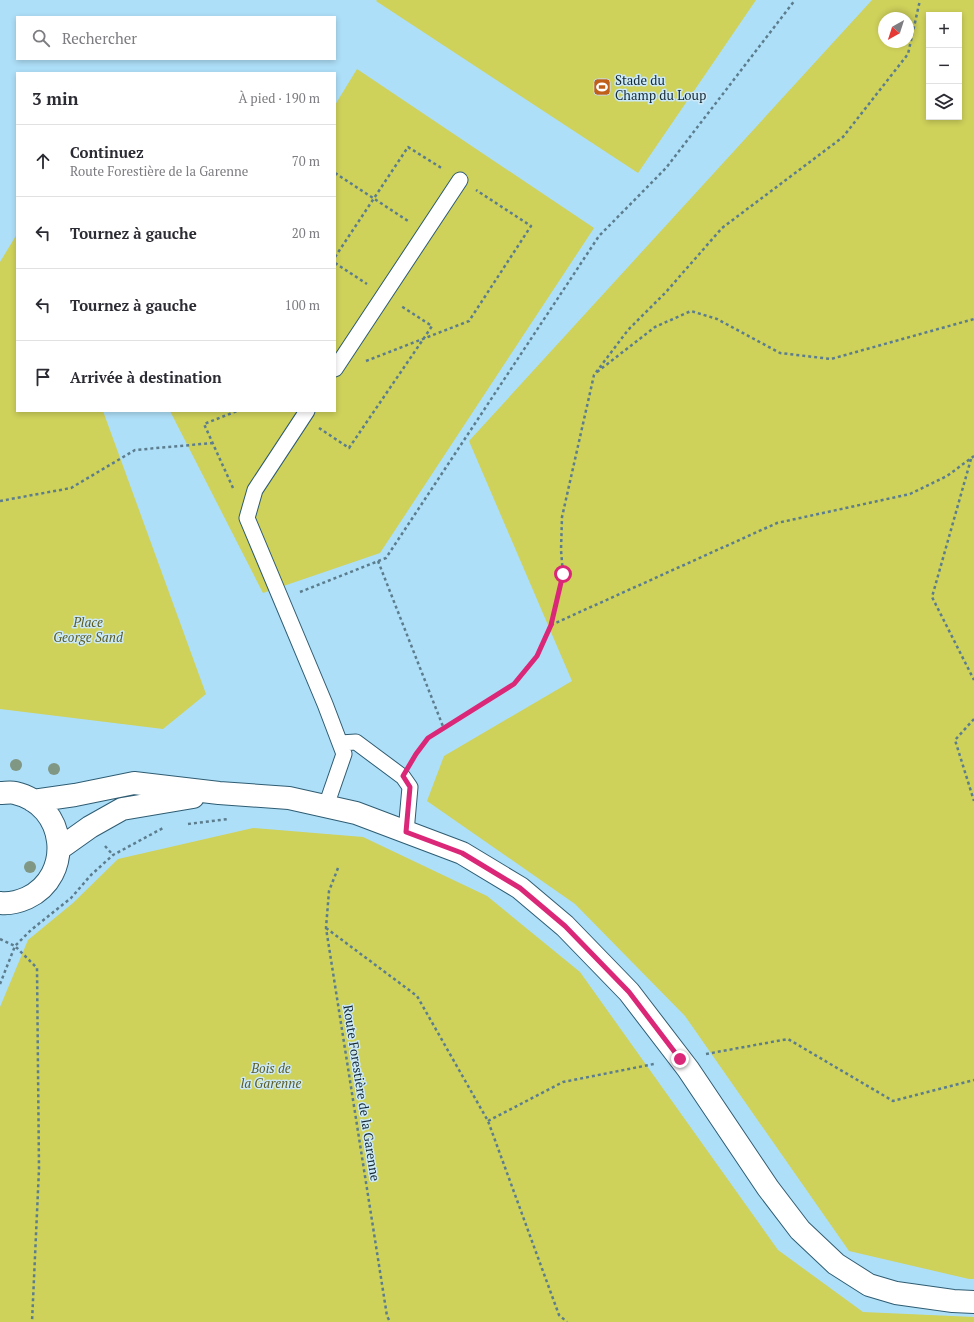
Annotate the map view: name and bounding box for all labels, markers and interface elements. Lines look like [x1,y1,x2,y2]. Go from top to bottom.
north arrow [878,12,914,48]
map controls [926,12,962,120]
button: + [926,12,962,48]
search box [16,16,336,60]
icon: search [30,27,52,49]
text: Rechercher [62,28,137,48]
button: − [926,48,962,84]
place label: Stade du Champ du Loup [615,71,706,104]
sports icon: Stade du Champ du Loup [592,77,612,97]
button: layers [926,84,962,120]
text: 3 min [32,87,79,110]
text: À pied · 190 m [239,89,320,107]
text: Continuez [70,142,144,162]
icon: ahead [32,150,54,172]
text: 70 m [292,152,320,170]
text: Route Forestière de la Garenne [70,162,248,180]
icon: left [32,222,54,244]
text: Tournez à gauche [70,223,197,243]
text: 20 m [292,224,320,242]
icon: left [32,294,54,316]
text: Tournez à gauche [70,295,197,315]
text: 100 m [285,296,320,314]
icon: arrive [32,366,54,388]
text: Arrivée à destination [70,367,222,387]
route start [554,565,572,583]
park label: Place George Sand [53,613,124,646]
street label: Route Forestière de la Garenne [339,1004,385,1182]
route end [671,1050,689,1068]
park label: Bois de la Garenne [241,1059,301,1092]

